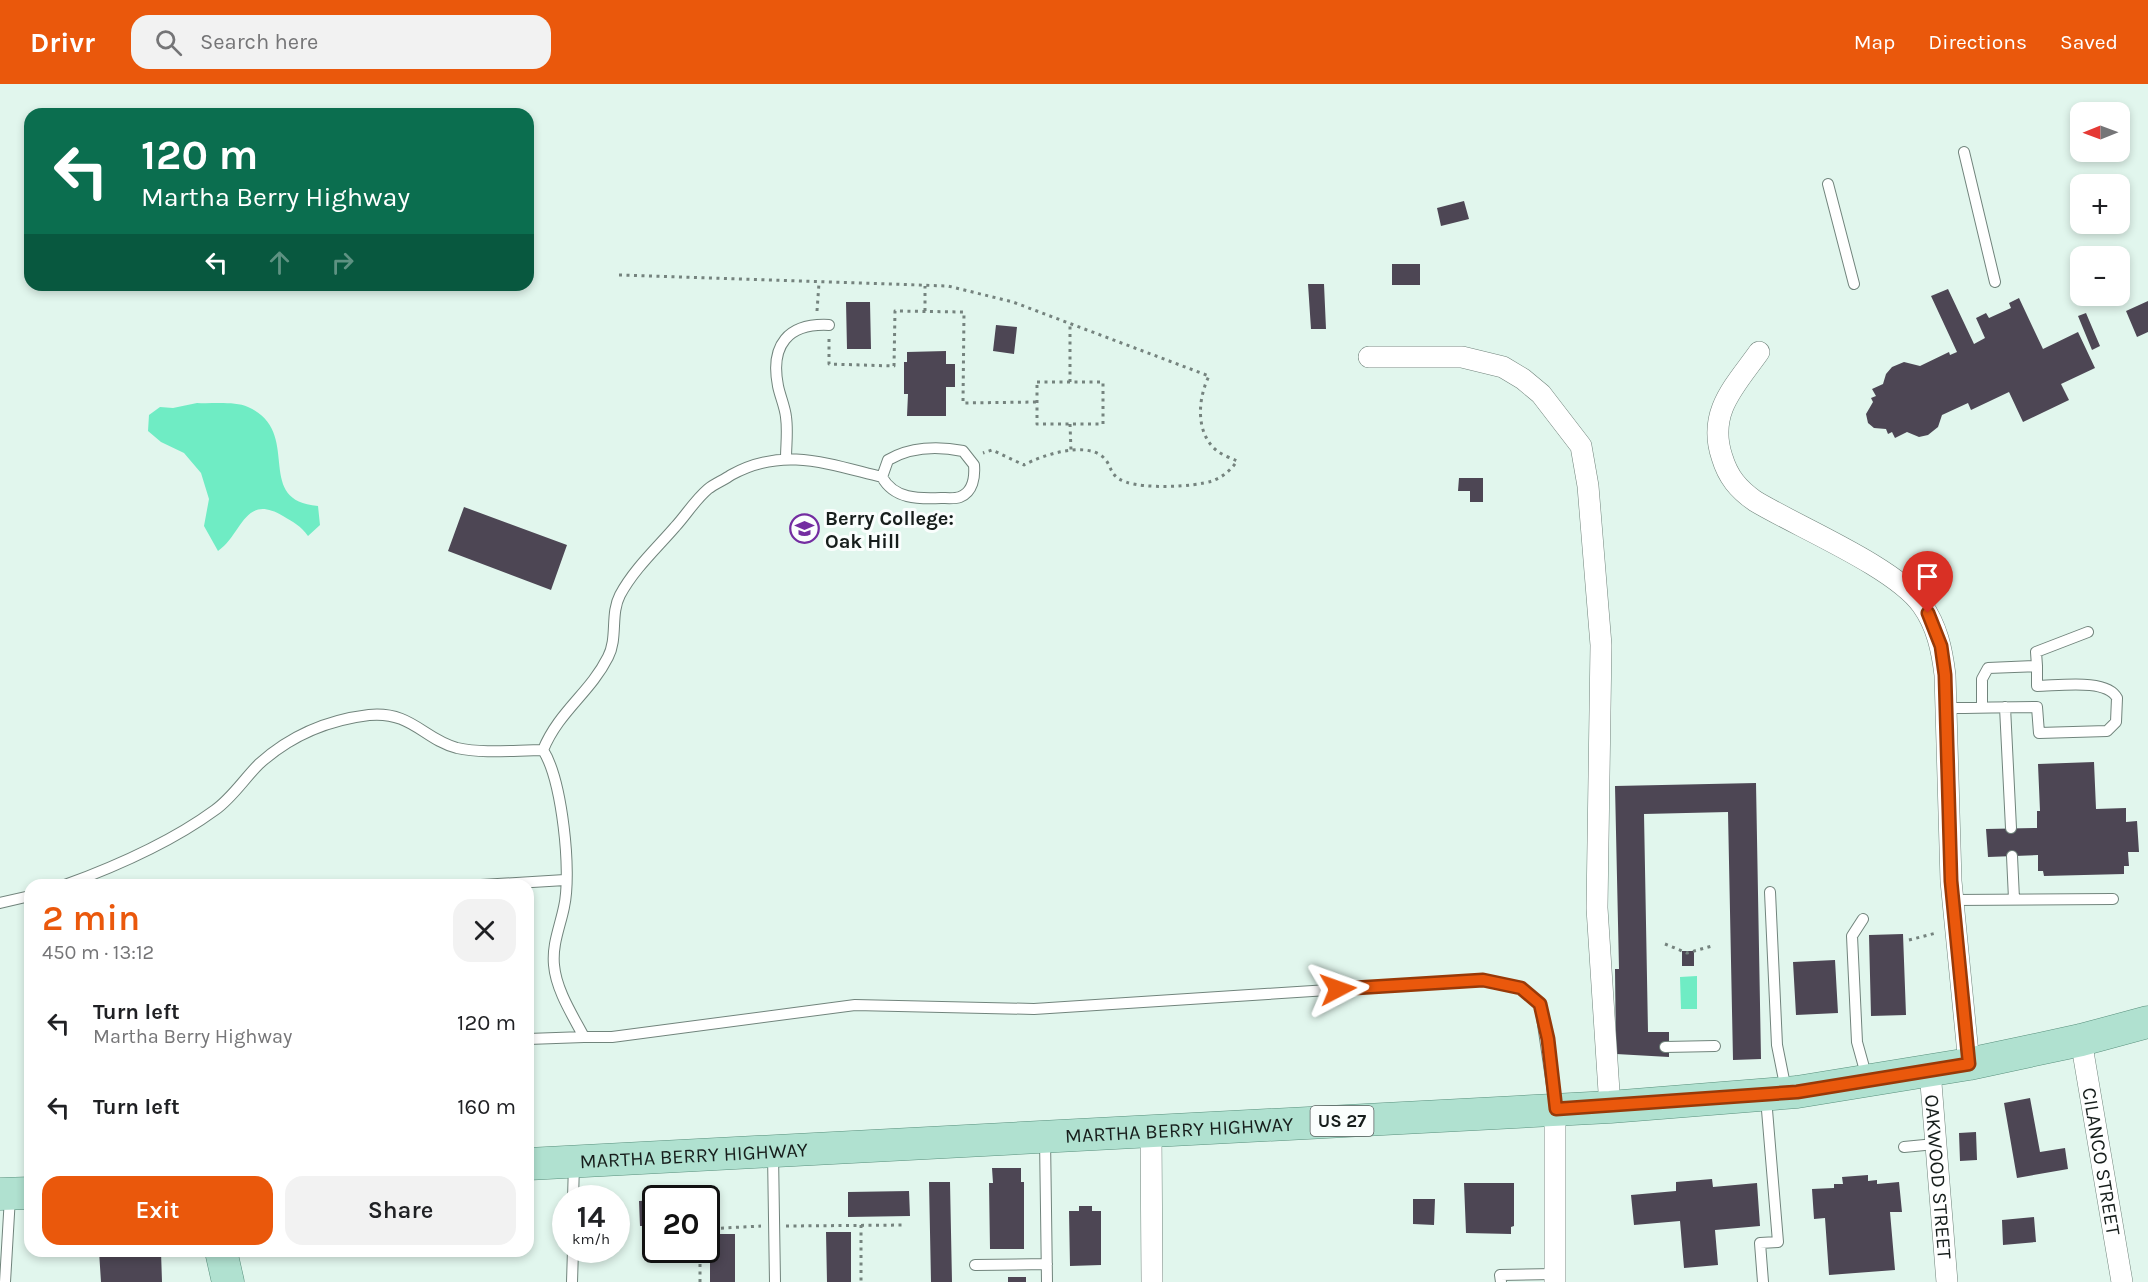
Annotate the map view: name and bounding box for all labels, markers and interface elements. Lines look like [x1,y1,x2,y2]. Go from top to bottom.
search box [131,15,551,69]
text: Drivr [30,26,95,59]
icon: search [152,26,185,59]
text: Search here [200,29,318,55]
text: Map [1854,30,1895,54]
text: Directions [1928,30,2027,54]
text: Saved [2060,30,2118,54]
north arrow [2070,102,2130,162]
map controls [2070,102,2130,306]
text: 120 m [141,130,258,180]
icon: left [42,132,120,210]
button: + [2070,174,2130,234]
text: Martha Berry Highway [141,181,410,213]
icon: left [200,246,233,279]
icon: ahead [263,246,296,279]
icon: right [326,246,359,279]
button: − [2070,246,2130,306]
place label: Berry College: Oak Hill [825,507,954,553]
school or university icon: Berry College: Oak Hill [788,513,820,545]
pin [1902,551,1953,613]
icon: arrive [1911,560,1944,593]
text: 2 min [42,897,140,939]
button: close [453,899,516,962]
text: 450 m · 13:12 [42,941,154,964]
position arrow [1306,957,1370,1021]
text: Turn left [93,999,180,1025]
icon: left [42,1007,75,1040]
text: 120 m [457,1010,516,1036]
text: Martha Berry Highway [93,1025,292,1048]
street label: CILANCO STREET [2078,1086,2125,1237]
icon: left [42,1091,75,1124]
street label: OAKWOOD STREET [1920,1093,1957,1260]
text: Turn left [93,1094,180,1120]
text: 160 m [457,1094,516,1120]
road number: US 27 [1310,1106,1374,1136]
street label: MARTHA BERRY HIGHWAY [1064,1112,1294,1147]
street label: MARTHA BERRY HIGHWAY [579,1138,809,1173]
button: Exit [42,1176,273,1245]
button: Share [285,1176,516,1245]
speed limit sign: 20 [642,1185,720,1263]
text: 14 [577,1199,605,1235]
text: km/h [572,1230,610,1248]

